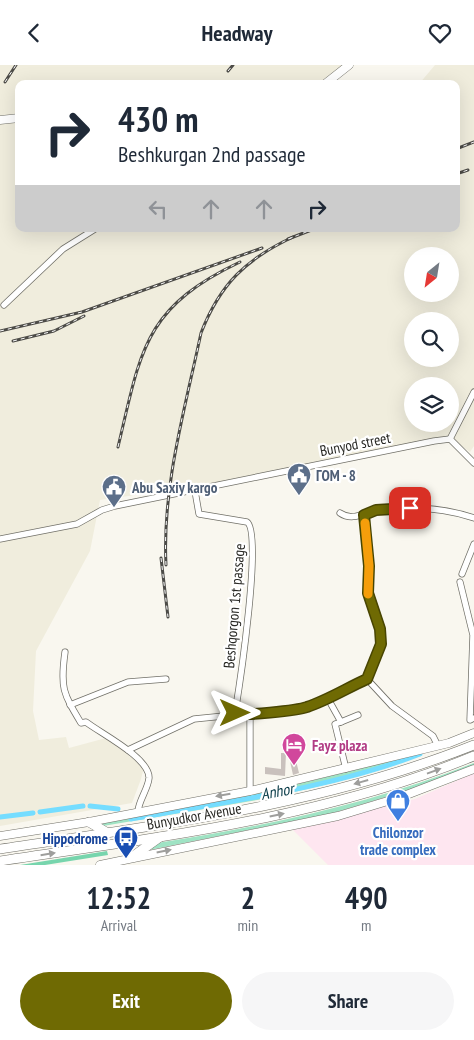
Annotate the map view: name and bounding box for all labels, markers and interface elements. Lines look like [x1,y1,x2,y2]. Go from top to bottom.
icon: back [20,19,48,47]
text: Headway [201,19,273,47]
icon: heart [426,19,454,47]
text: 430 m [118,96,199,142]
icon: right [35,100,100,165]
text: Beshkurgan 2nd passage [118,140,306,168]
icon: left [144,195,172,223]
icon: ahead [197,195,225,223]
icon: ahead [250,195,278,223]
icon: right [303,195,331,223]
north arrow [404,247,459,303]
map controls [404,247,459,432]
button: search [404,312,459,367]
button: layers [404,377,459,432]
street label: Bunyod street [318,428,392,460]
public building icon: ГОМ - 8 [286,462,312,496]
place label: ГОМ - 8 [316,466,356,485]
public building icon: Abu Saxiy kargo [101,474,127,508]
place label: Abu Saxiy kargo [131,478,218,497]
pin [389,487,431,529]
icon: arrive [396,494,424,522]
street label: Beshqorgon 1st passage [219,543,249,669]
position arrow [208,686,260,738]
hotel icon: Fayz plaza [281,732,307,766]
place label: Fayz plaza [312,736,367,755]
one-way arrow [426,767,441,774]
water label: Anhor [259,778,298,804]
one-way arrow [354,778,369,786]
shop icon: Chilonzor trade complex [385,788,411,822]
one-way arrow [215,792,231,800]
street label: Bunyudkor Avenue [145,798,243,834]
one-way arrow [270,811,285,819]
place label: Chilonzor trade complex [360,823,436,859]
bus stop icon: Hippodrome [113,825,139,859]
place label: Hippodrome [42,829,108,848]
one-way arrow [157,847,172,855]
one-way arrow [41,849,57,857]
text: 12:52 [86,878,151,917]
text: 2 [241,878,255,917]
text: 490 [345,878,388,917]
text: Arrival [101,915,137,935]
text: min [237,915,258,935]
text: m [361,915,371,935]
button: Exit [20,972,232,1030]
button: Share [242,972,454,1030]

